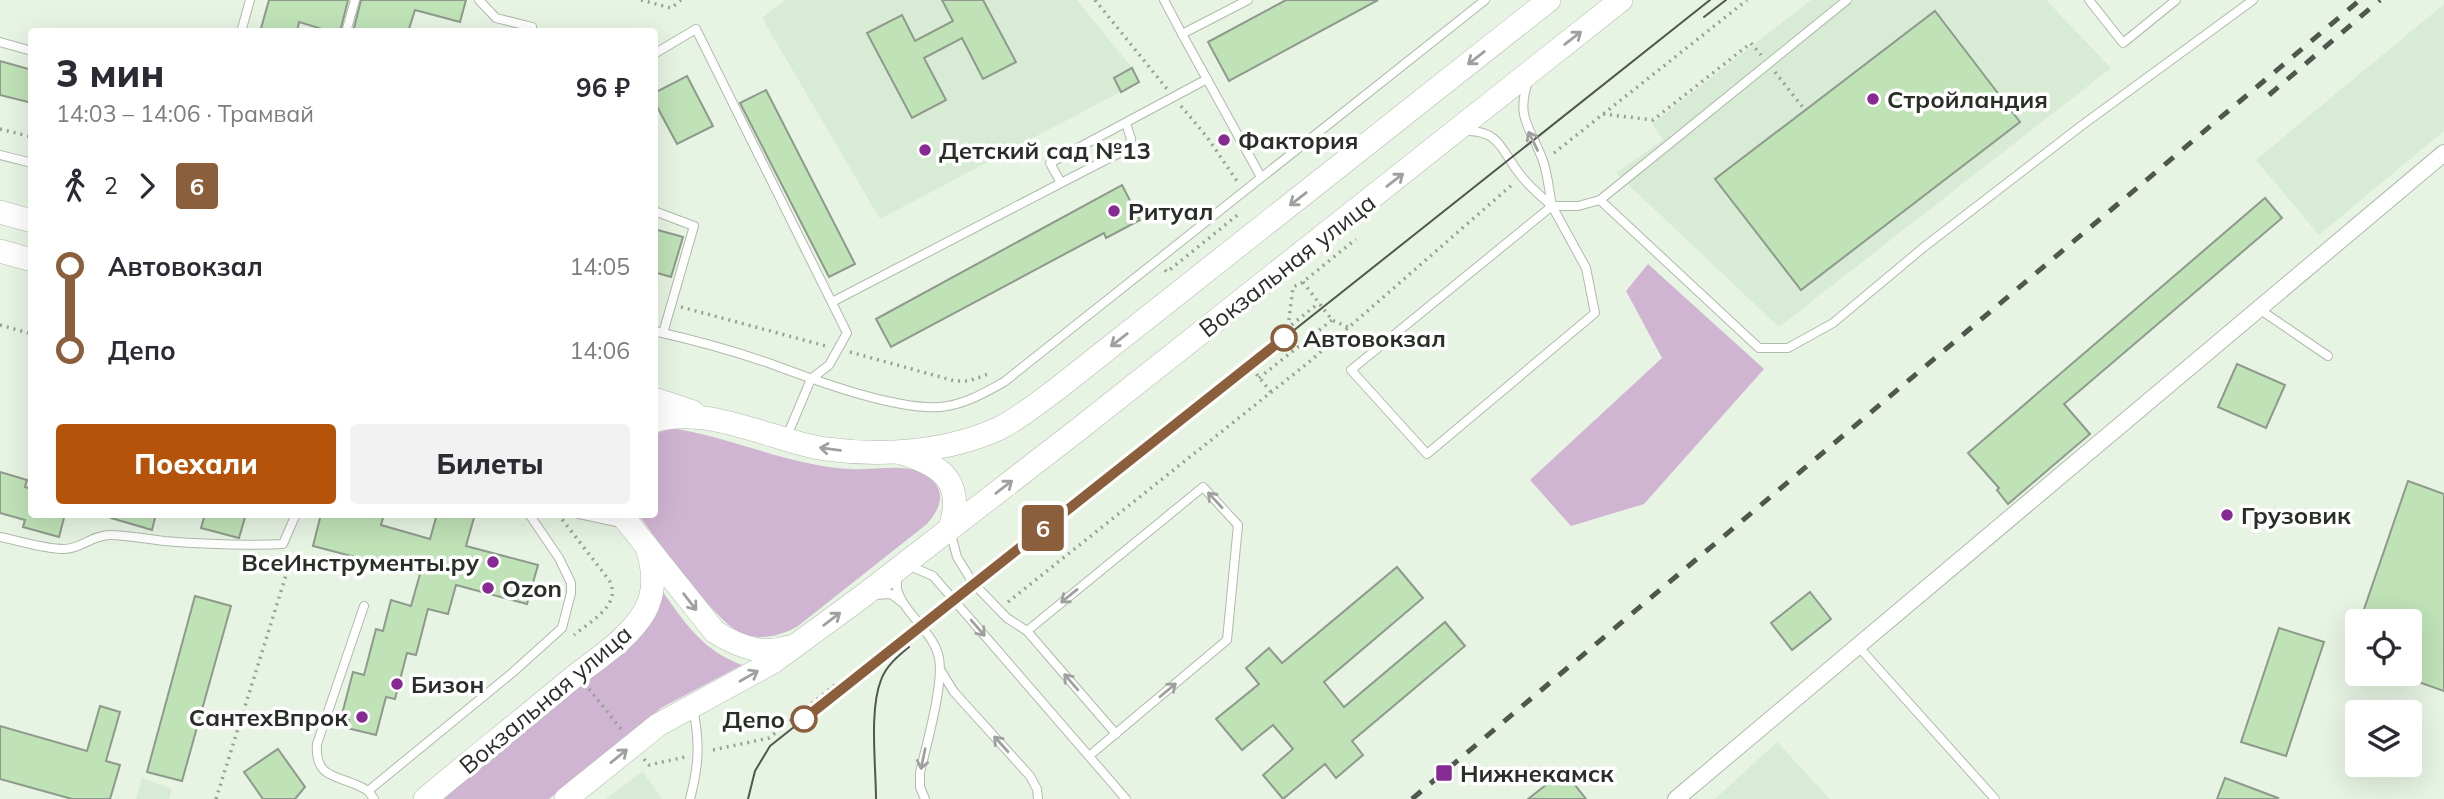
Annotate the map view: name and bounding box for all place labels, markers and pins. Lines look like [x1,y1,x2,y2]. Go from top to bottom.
place label: Стройландия [1887,84,2048,114]
marker: Стройландия [1865,91,1881,107]
place label: Фактория [1238,125,1358,155]
marker: Фактория [1216,132,1232,148]
place label: Детский сад №13 [939,135,1151,165]
marker: Детский сад №13 [917,142,933,158]
place label: Ритуал [1128,196,1213,226]
marker: Ритуал [1106,203,1122,219]
place label: Автовокзал [1303,323,1446,353]
marker: Автовокзал [1271,325,1297,351]
place label: Грузовик [2241,500,2351,530]
marker: Грузовик [2219,507,2235,523]
place label: ВсеИнструменты.ру [241,547,480,577]
marker: ВсеИнструменты.ру [485,554,501,570]
place label: Ozon [502,573,562,603]
marker: Ozon [480,580,496,596]
place label: Бизон [411,669,484,699]
marker: Бизон [389,676,405,692]
place label: СантехВпрок [189,702,348,732]
place label: Депо [722,704,785,734]
marker: Депо [791,706,817,732]
marker: СантехВпрок [354,709,370,725]
place label: Нижнекамск [1460,758,1614,788]
marker: Нижнекамск [1434,763,1454,783]

